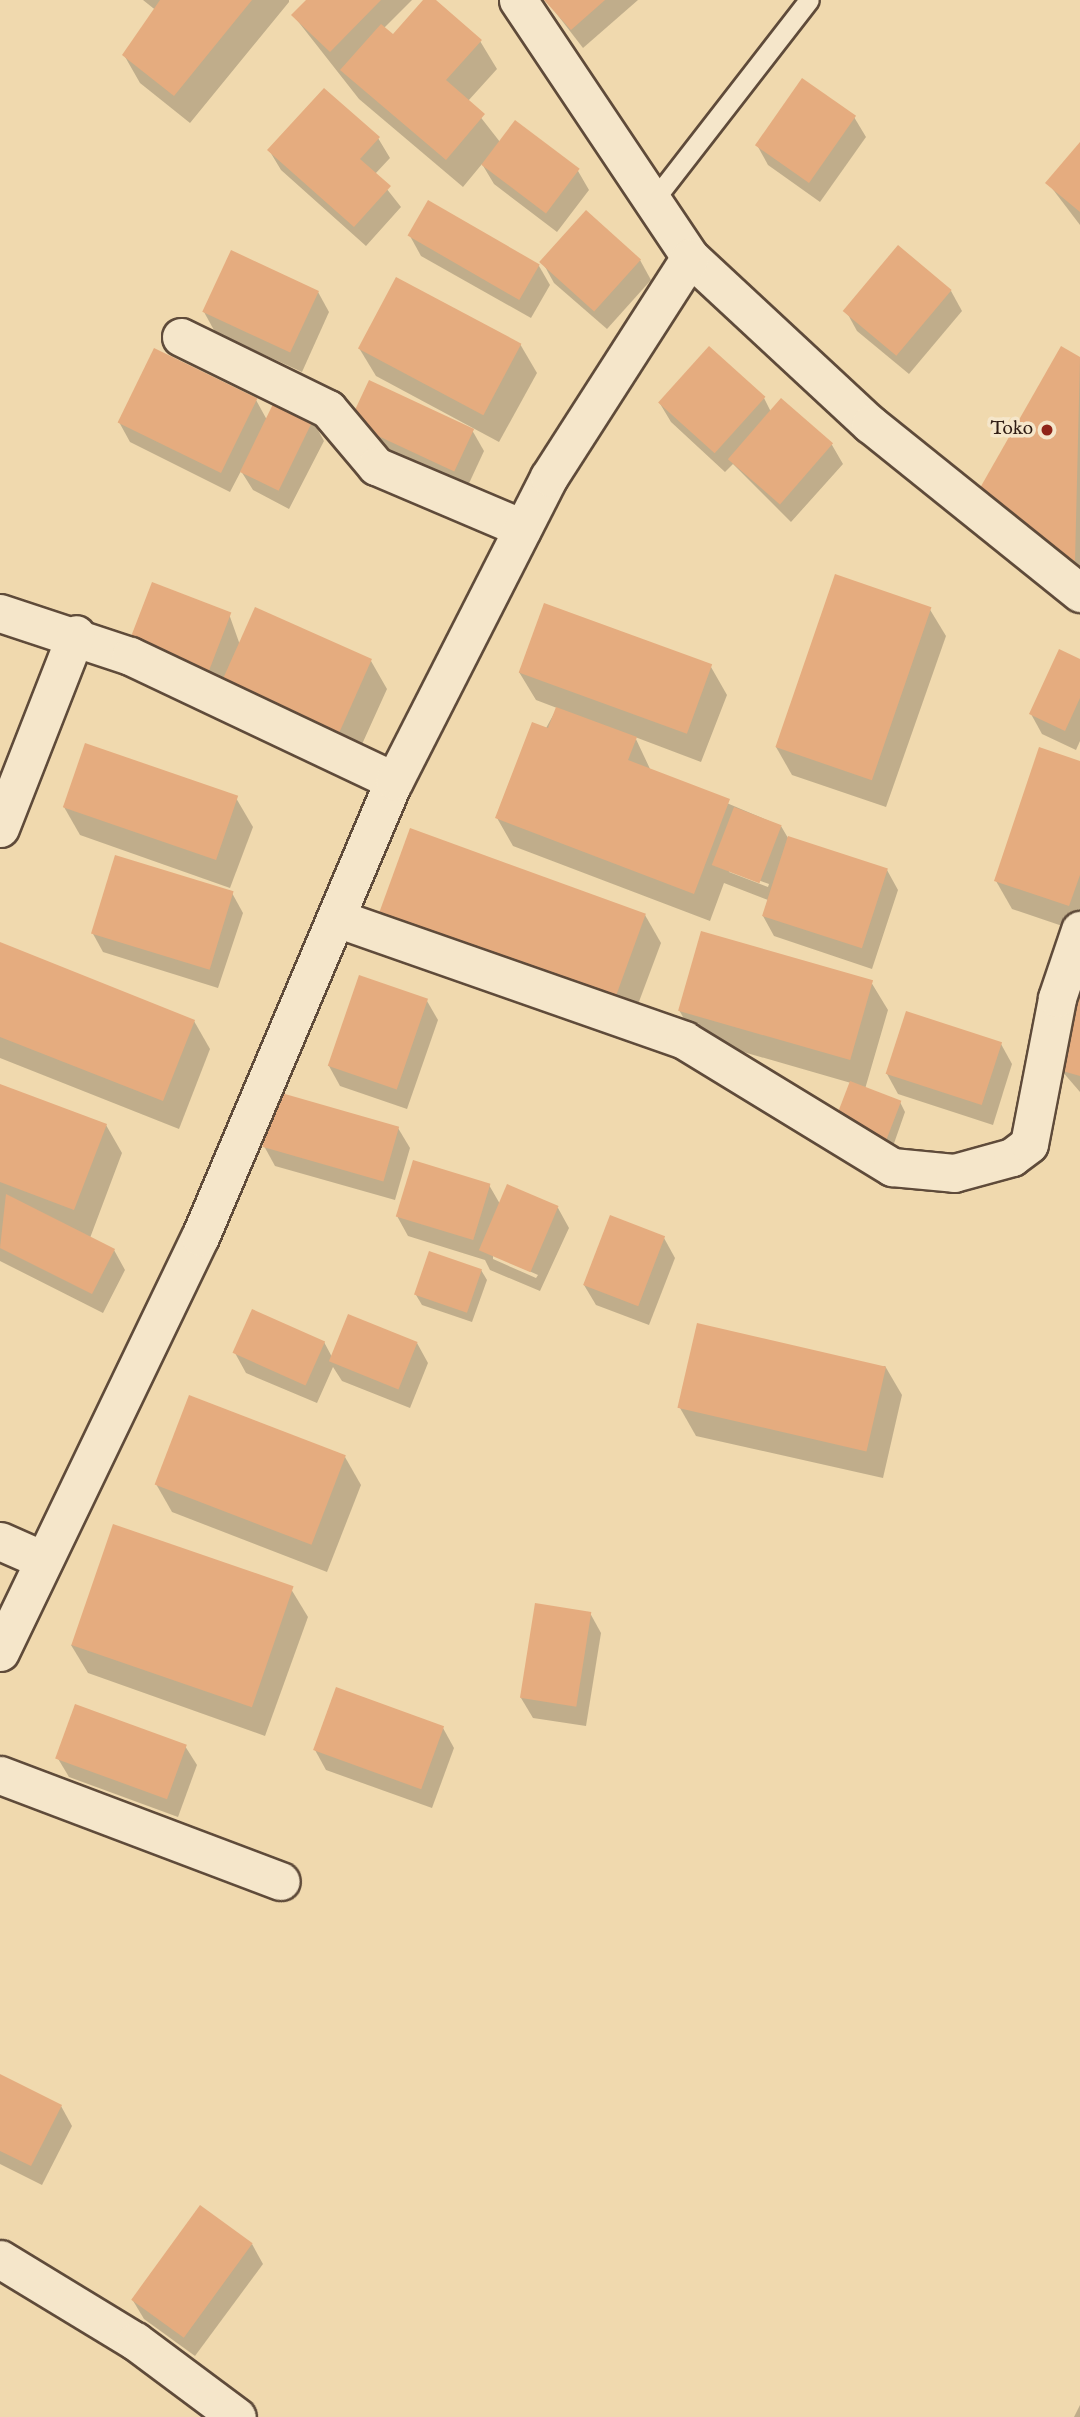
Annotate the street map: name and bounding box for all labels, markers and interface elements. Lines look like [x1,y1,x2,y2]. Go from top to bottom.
place label: Toko [990,419,1033,441]
marker: Toko [1039,422,1055,438]

